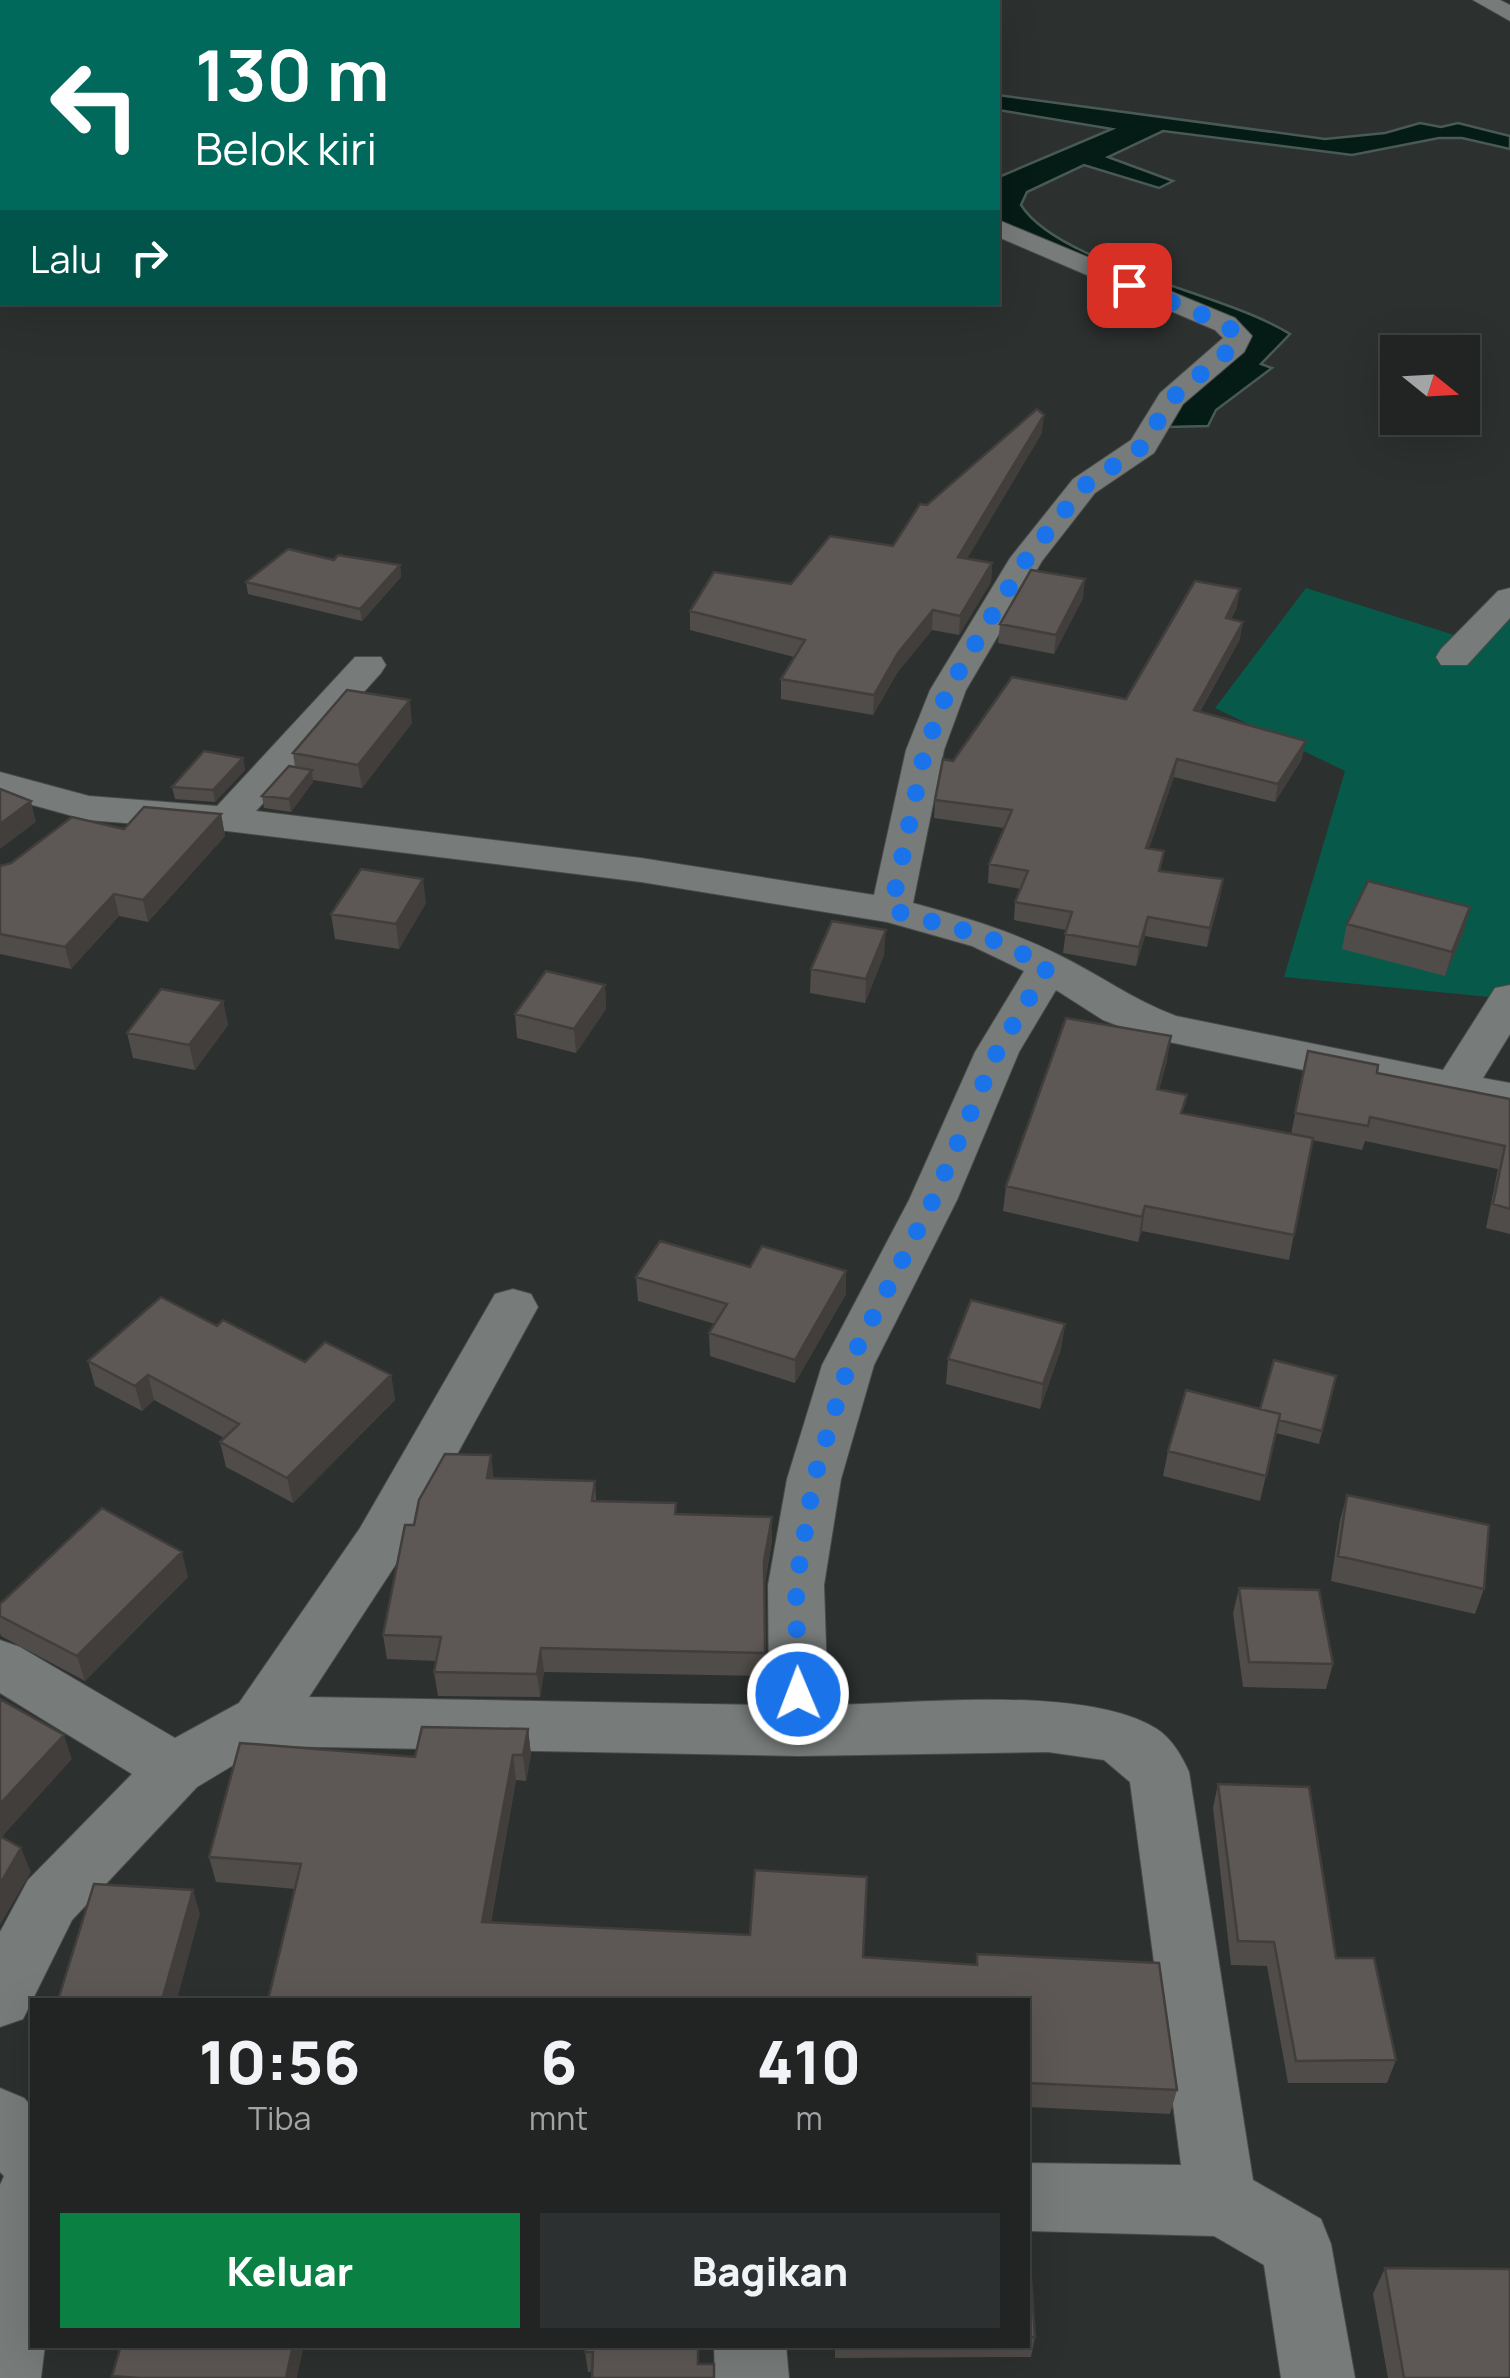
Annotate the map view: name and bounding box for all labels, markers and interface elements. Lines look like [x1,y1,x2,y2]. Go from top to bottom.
text: 130 m [195,26,389,122]
icon: left [30,40,160,170]
text: Belok kiri [195,117,377,179]
icon: right [122,230,177,285]
text: Lalu [30,232,102,284]
pin [1087,243,1172,328]
icon: arrive [1102,258,1157,313]
north arrow [1380,335,1480,435]
map controls [1380,335,1480,435]
position arrow [746,1642,850,1746]
text: 10:56 [199,2020,360,2102]
text: 6 [540,2020,577,2102]
text: 410 [757,2020,861,2102]
text: Tiba [248,2096,311,2140]
text: mnt [529,2096,588,2140]
text: m [795,2096,823,2140]
button: Keluar [60,2213,520,2328]
button: Bagikan [540,2213,1000,2328]

